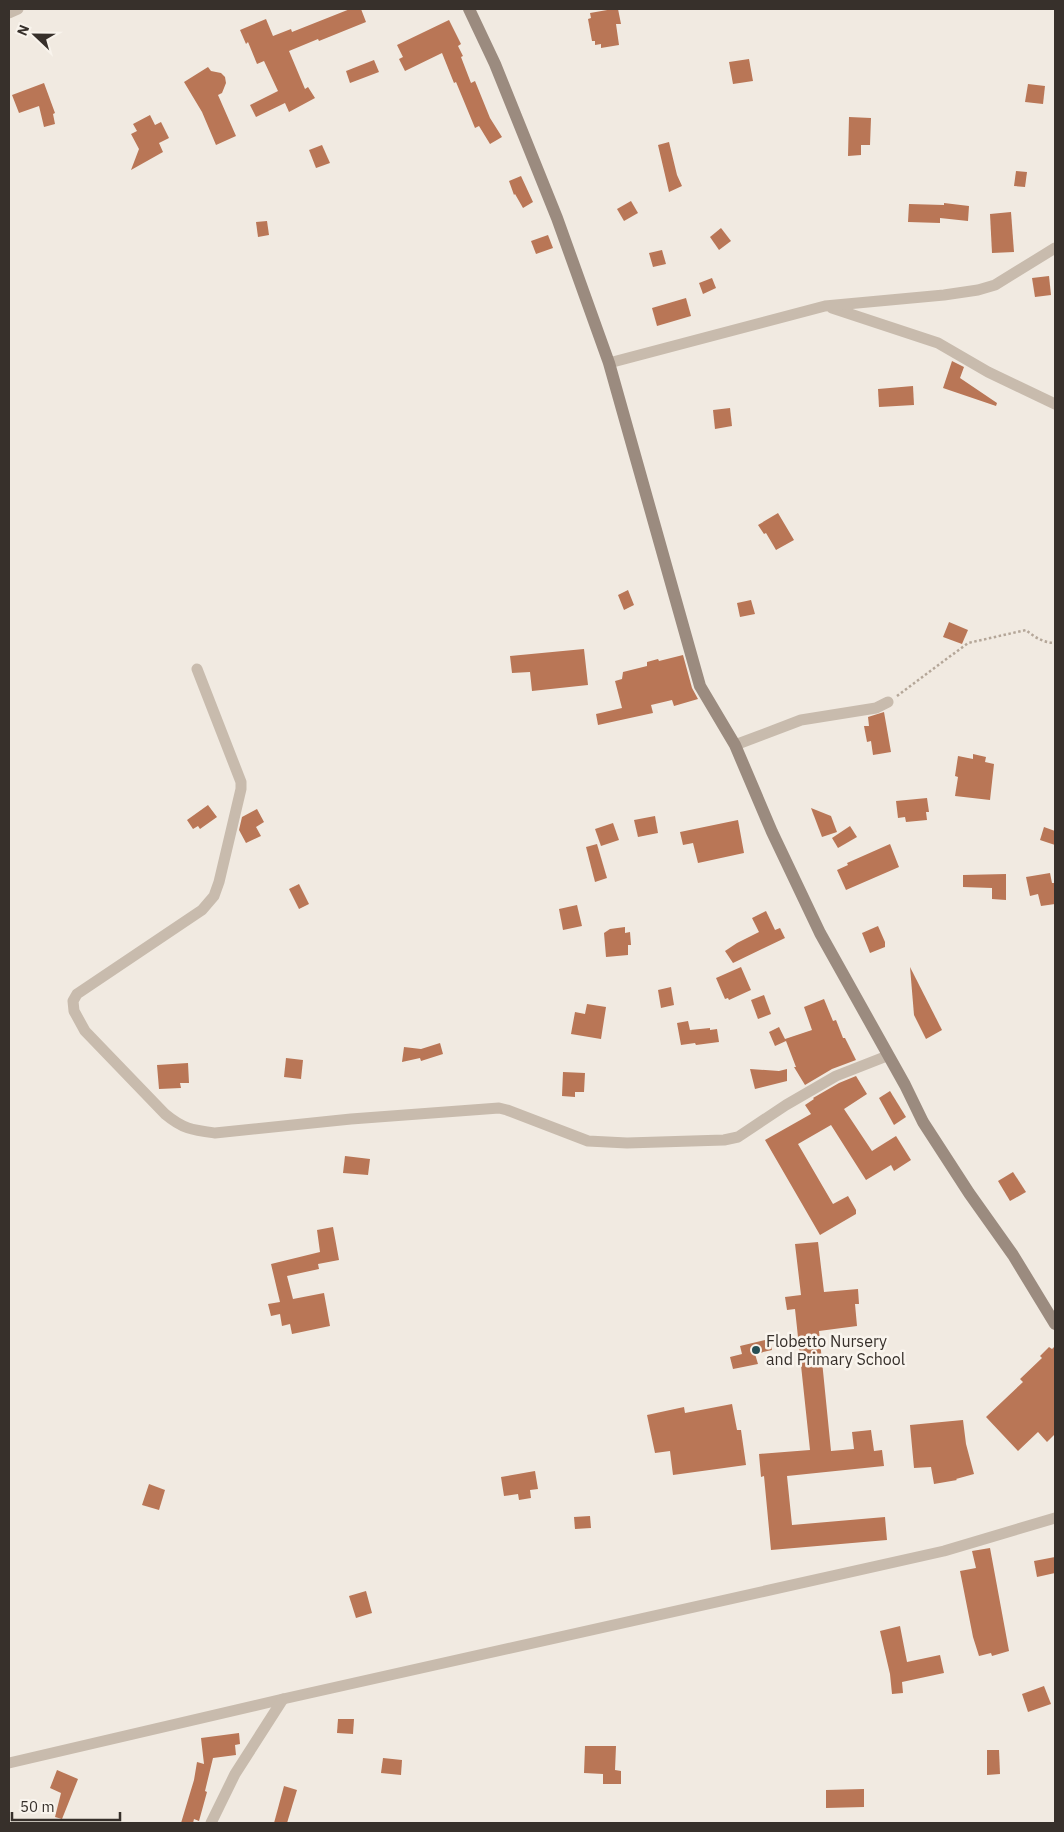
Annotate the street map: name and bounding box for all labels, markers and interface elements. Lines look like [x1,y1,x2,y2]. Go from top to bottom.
north arrow [10,10,60,60]
text: N [13,22,33,38]
place label: Flobetto Nursery and Primary School [766,1331,905,1369]
marker: Flobetto Nursery and Primary School [750,1344,762,1356]
scale bar [12,1790,120,1822]
text: 50 m [20,1797,55,1816]

